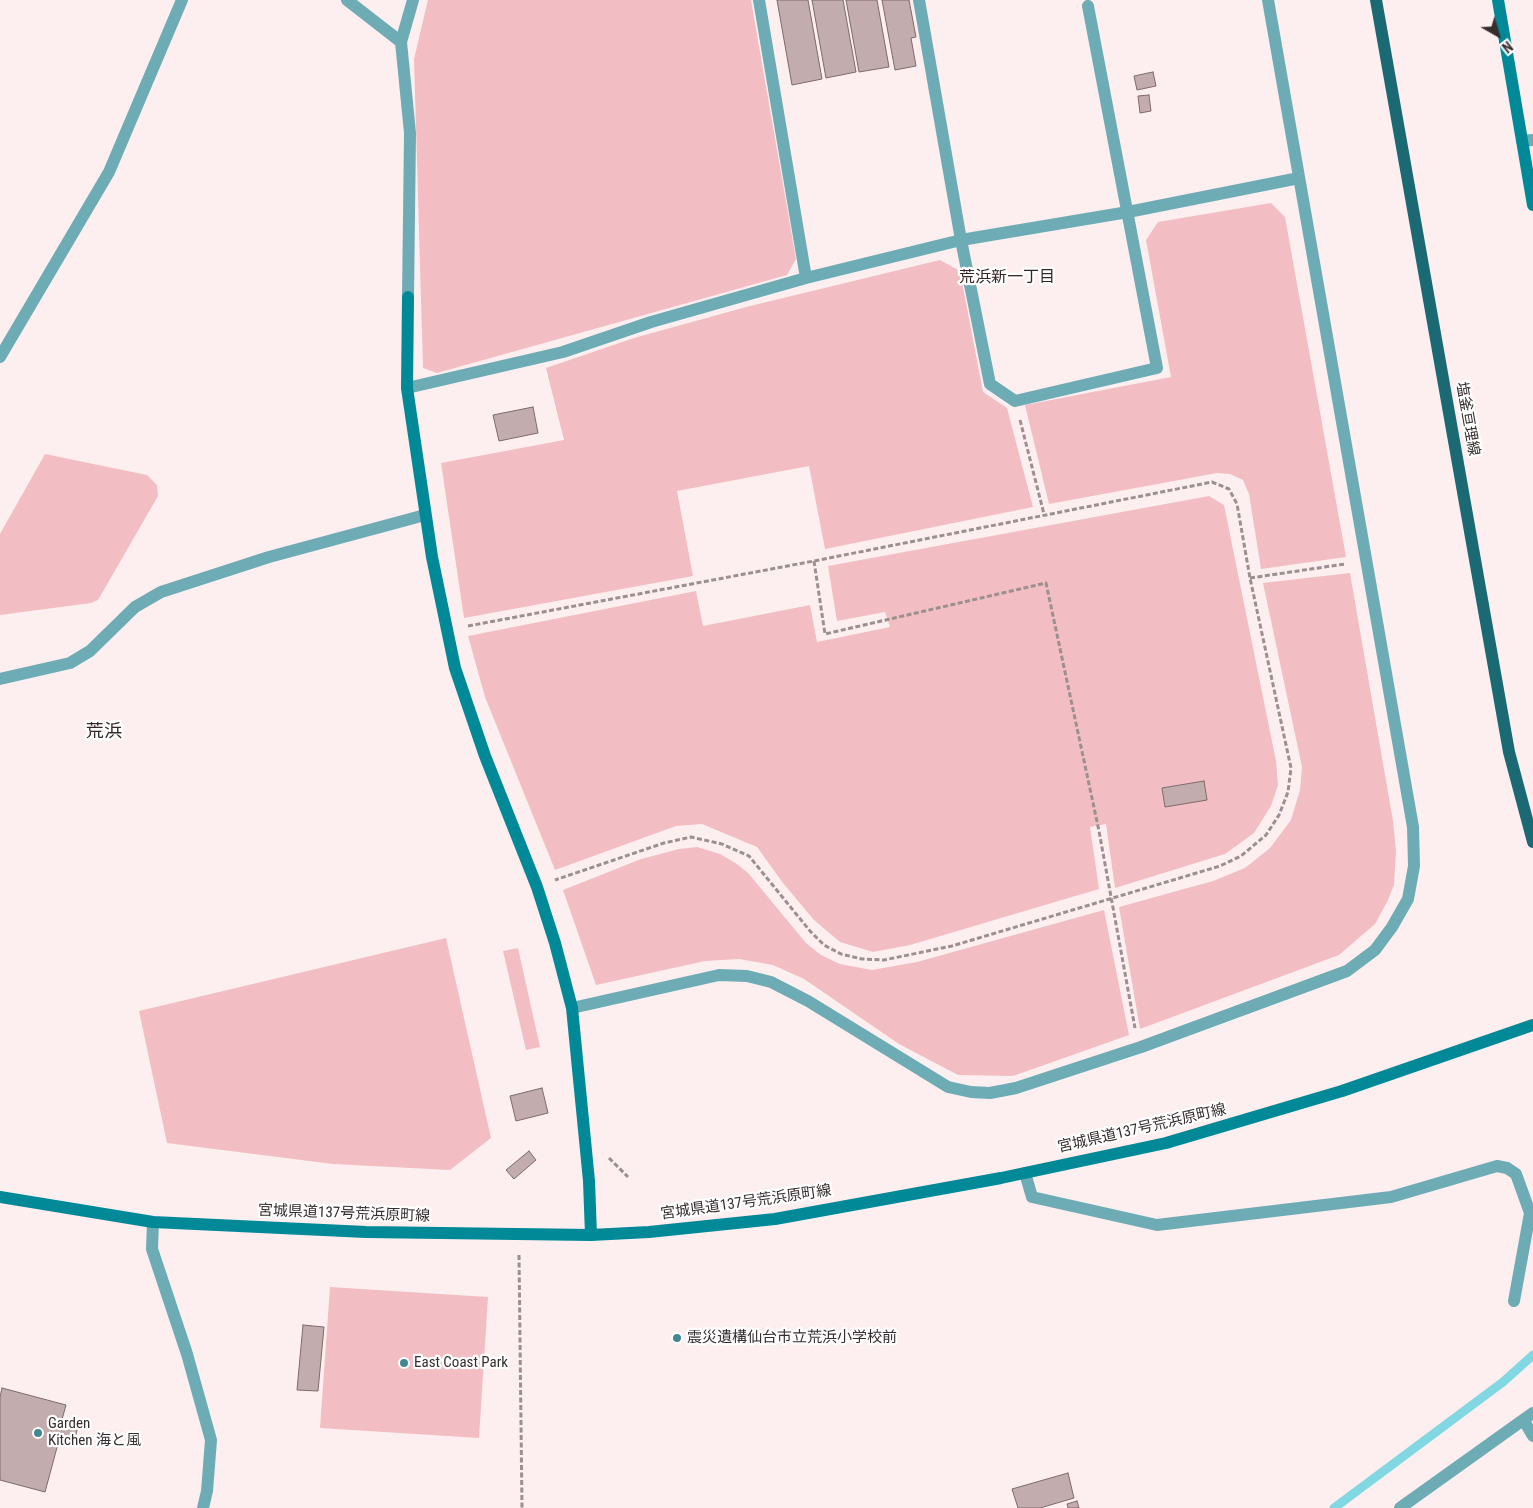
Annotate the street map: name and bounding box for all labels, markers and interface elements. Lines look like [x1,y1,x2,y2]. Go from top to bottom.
north arrow [1473,10,1523,60]
text: N [1499,38,1516,56]
district label: 荒浜新一丁目 [959,268,1055,288]
street label: 塩釜亘理線 [1452,381,1482,457]
district label: 荒浜 [86,721,122,743]
street label: 宮城県道137号荒浜原町線 [1056,1101,1228,1157]
street label: 宮城県道137号荒浜原町線 [659,1182,833,1224]
street label: 宮城県道137号荒浜原町線 [258,1202,430,1226]
place label: 震災遺構仙台市立荒浜小学校前 [687,1329,897,1347]
marker: 震災遺構仙台市立荒浜小学校前 [671,1332,683,1344]
place label: East Coast Park [414,1354,508,1372]
marker: East Coast Park [398,1357,410,1369]
place label: Garden Kitchen 海と風 [48,1415,141,1450]
marker: Garden Kitchen 海と風 [32,1427,44,1439]

